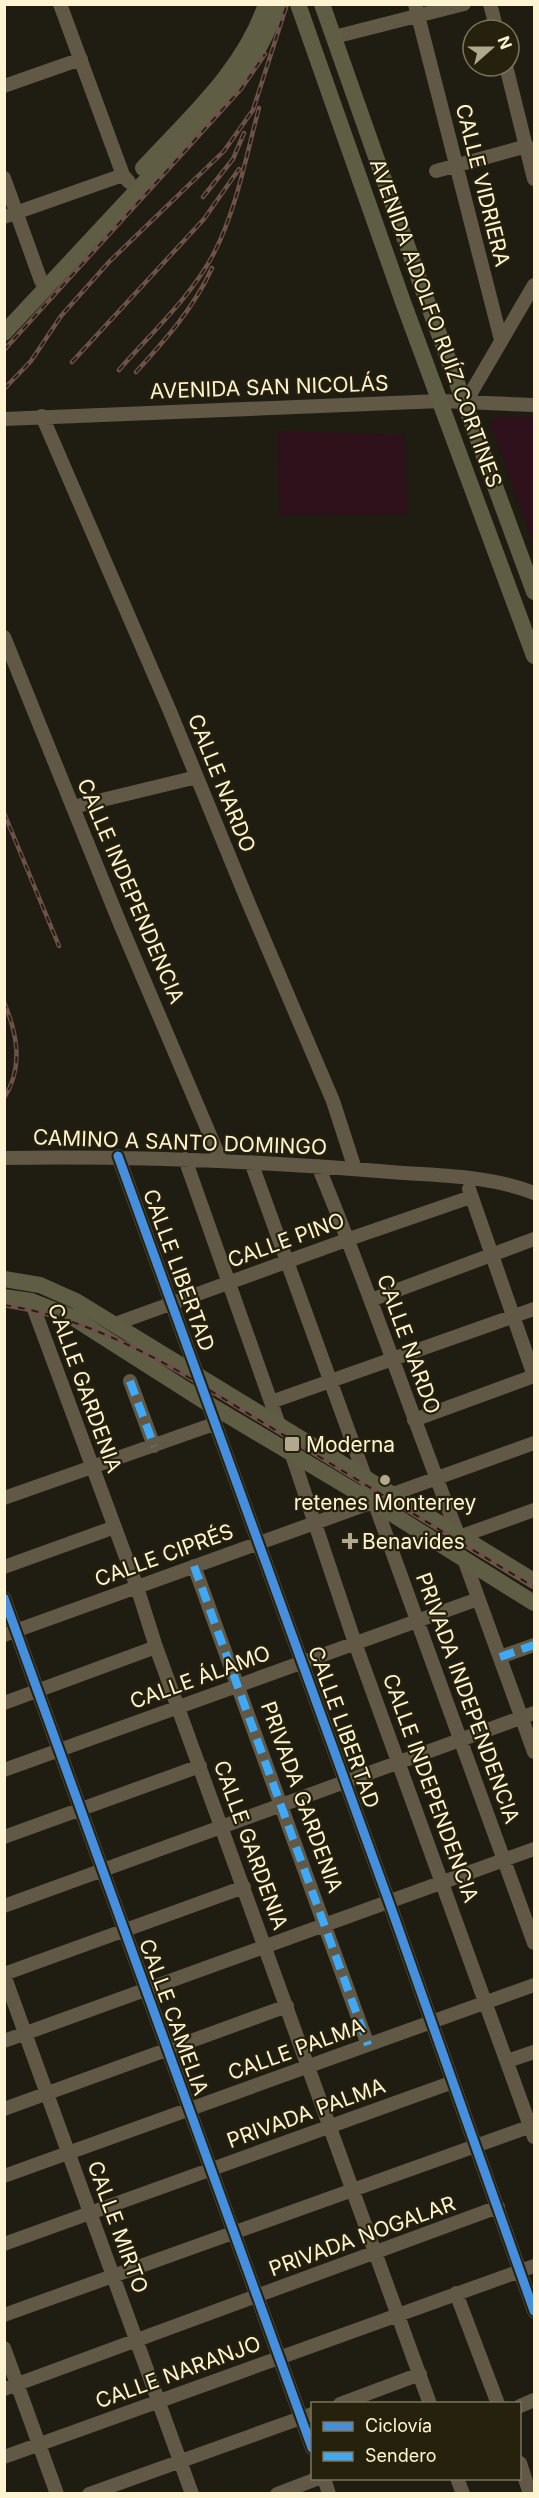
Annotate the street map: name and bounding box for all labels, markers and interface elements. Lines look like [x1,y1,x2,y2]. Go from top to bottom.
north arrow [461,18,521,78]
text: N [493,33,517,52]
street label: CALLE VIDRIERA [451,101,515,269]
street label: AVENIDA ADOLFO RUÍZ CORTINES [365,155,508,491]
street label: AVENIDA SAN NICOLÁS [149,369,389,404]
street label: CALLE NARDO [183,710,261,856]
street label: CALLE INDEPENDENCIA [72,775,190,1007]
street label: CAMINO A SANTO DOMINGO [33,1124,327,1160]
street label: CALLE LIBERTAD [138,1186,220,1354]
street label: CALLE PINO [224,1207,348,1273]
street label: CALLE NARDO [372,1271,446,1417]
street label: CALLE GARDENIA [43,1300,127,1476]
place label: Moderna [306,1432,395,1457]
marker: Moderna [283,1435,301,1453]
marker: retenes Monterrey [378,1473,392,1487]
place label: retenes Monterrey [294,1490,477,1515]
street label: CALLE CIPRÉS [91,1517,237,1592]
place label: Benavides [362,1529,465,1554]
marker: Benavides [343,1534,357,1548]
street label: PRIVADA INDEPENDENCIA [411,1569,525,1827]
street label: CALLE ÁLAMO [126,1639,274,1714]
street label: CALLE LIBERTAD [303,1643,385,1811]
street label: CALLE INDEPENDENCIA [378,1670,484,1906]
street label: PRIVADA GARDENIA [256,1698,348,1896]
street label: CALLE GARDENIA [209,1757,293,1933]
street label: CALLE CAMELIA [134,1935,214,2099]
street label: CALLE PALMA [224,2013,368,2085]
street label: PRIVADA PALMA [223,2073,389,2153]
street label: CALLE MIRTO [83,2158,153,2296]
street label: PRIVADA NOGALAR [265,2191,459,2281]
street label: CALLE NARANJO [92,2331,264,2413]
legend [311,2402,521,2480]
text: Ciclovía [365,2415,432,2436]
text: Sendero [365,2445,436,2466]

